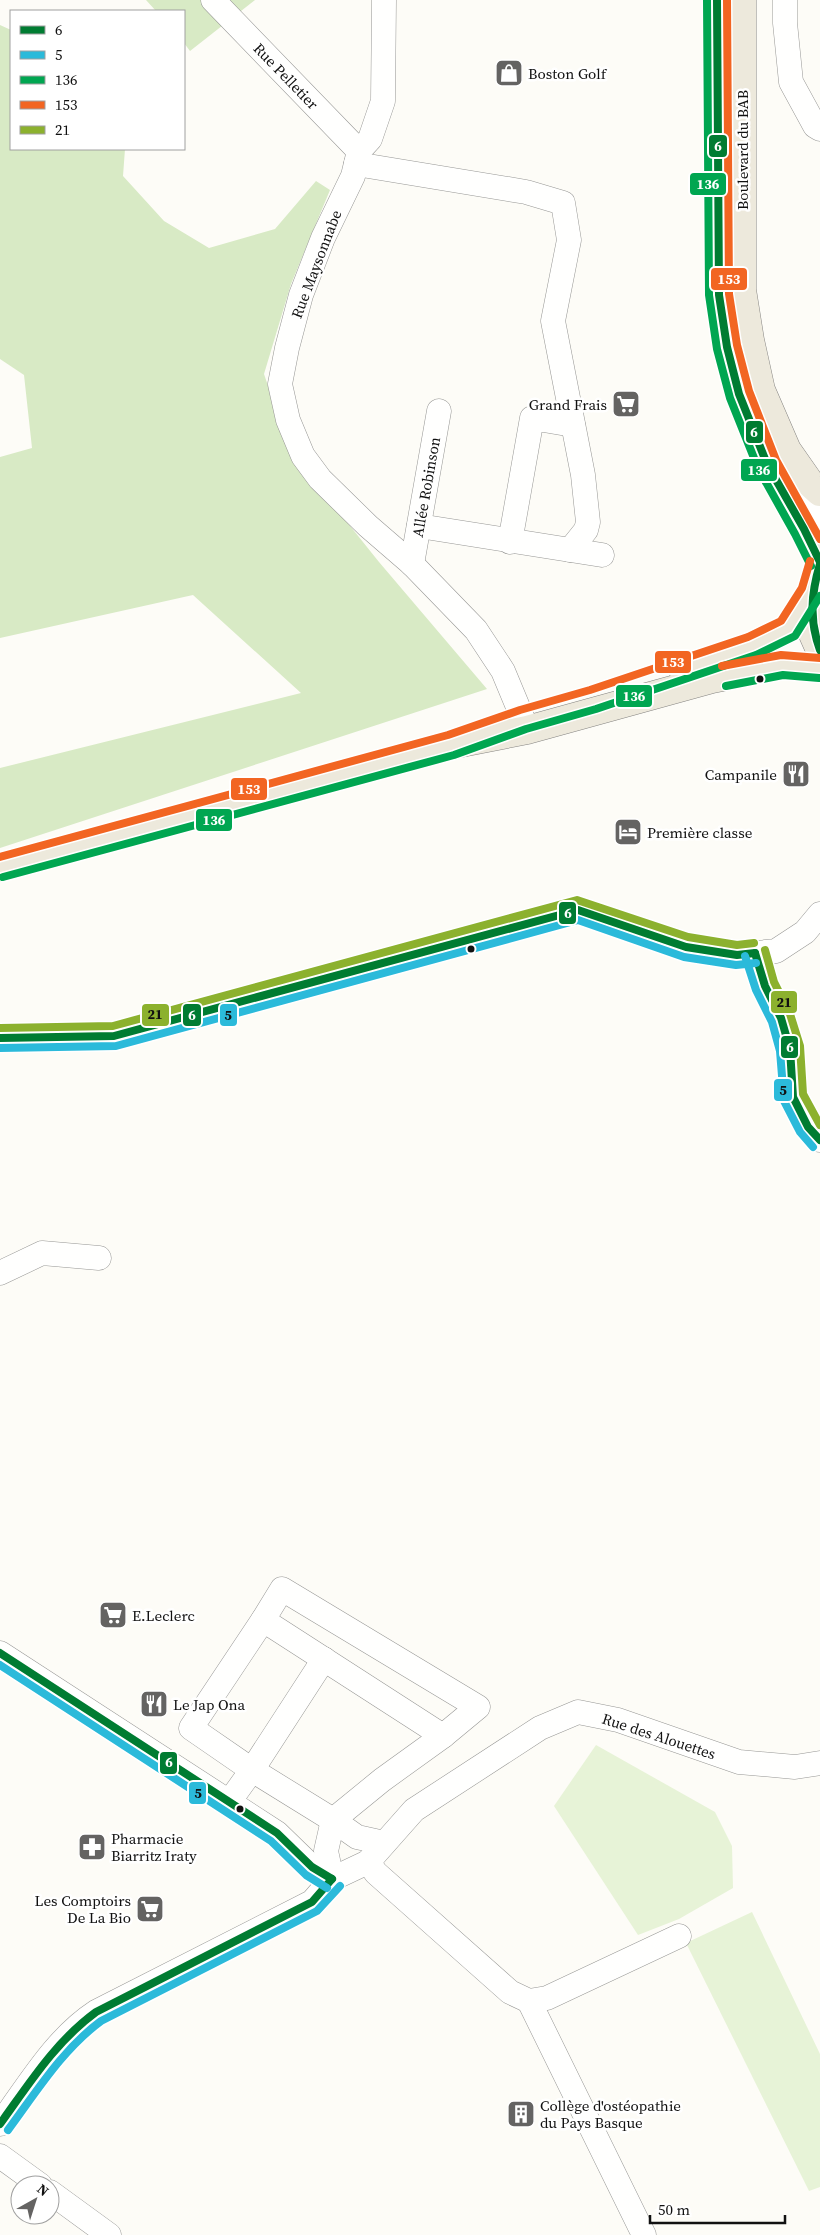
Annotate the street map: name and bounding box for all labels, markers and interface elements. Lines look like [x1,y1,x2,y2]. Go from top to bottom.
legend [10,10,185,150]
text: 6 [55,19,63,40]
street label: Rue Pelletier [249,38,324,114]
text: 5 [55,44,63,65]
shop icon: Boston Golf [494,58,524,88]
place label: Boston Golf [528,63,608,84]
text: 136 [55,69,78,90]
street label: Boulevard du BAB [732,90,753,210]
text: 153 [55,94,78,115]
text: 21 [55,119,70,140]
line badge: 6 [708,134,728,158]
text: 6 [714,136,722,156]
line badge: 136 [689,172,727,196]
text: 136 [697,174,720,194]
street label: Rue Maysonnabe [286,206,346,321]
line badge: 153 [710,267,748,291]
text: 153 [718,269,741,289]
supermarket icon: Grand Frais [611,389,641,419]
place label: Grand Frais [529,394,607,415]
line badge: 6 [745,420,764,444]
text: 6 [750,422,758,442]
street label: Allée Robinson [407,435,445,539]
line badge: 136 [740,458,778,482]
text: 136 [748,460,771,480]
line badge: 153 [654,650,692,674]
text: 153 [662,652,685,672]
unlabelled marker [755,674,765,684]
line badge: 136 [615,684,653,708]
text: 136 [623,686,646,706]
restaurant icon: Campanile [781,759,811,789]
place label: Campanile [705,764,777,785]
line badge: 153 [230,777,268,801]
text: 153 [238,779,261,799]
line badge: 136 [195,808,233,832]
text: 136 [203,810,226,830]
hotel icon: Première classe [613,817,643,847]
place label: Première classe [647,822,753,843]
line badge: 6 [558,901,577,925]
text: 6 [564,903,572,923]
unlabelled marker [466,944,476,954]
line badge: 21 [770,990,798,1014]
text: 21 [776,992,792,1012]
line badge: 21 [141,1003,170,1027]
line badge: 6 [182,1003,202,1027]
line badge: 5 [219,1003,238,1027]
text: 21 [147,1004,163,1024]
text: 6 [188,1005,196,1025]
text: 5 [224,1005,232,1025]
line badge: 6 [780,1035,799,1059]
text: 6 [786,1037,794,1057]
line badge: 5 [773,1078,793,1102]
text: 5 [779,1080,787,1100]
supermarket icon: E.Leclerc [98,1600,128,1630]
place label: E.Leclerc [132,1605,195,1626]
restaurant icon: Le Jap Ona [139,1689,169,1719]
place label: Le Jap Ona [173,1694,246,1715]
street label: Rue des Alouettes [599,1708,719,1764]
line badge: 6 [159,1751,178,1775]
text: 6 [165,1752,173,1772]
line badge: 5 [188,1781,207,1805]
text: 5 [194,1783,202,1803]
unlabelled marker [235,1804,245,1814]
place label: Pharmacie Biarritz Iraty [111,1828,197,1866]
pharmacy icon: Pharmacie Biarritz Iraty [77,1832,107,1862]
place label: Les Comptoirs De La Bio [35,1890,131,1928]
supermarket icon: Les Comptoirs De La Bio [135,1894,165,1924]
place label: Collège d'ostéopathie du Pays Basque [540,2095,681,2133]
building icon: Collège d'ostéopathie du Pays Basque [506,2099,536,2129]
north arrow [10,2175,60,2225]
text: N [33,2179,53,2201]
scale bar [650,2192,785,2224]
text: 50 m [658,2199,690,2220]

